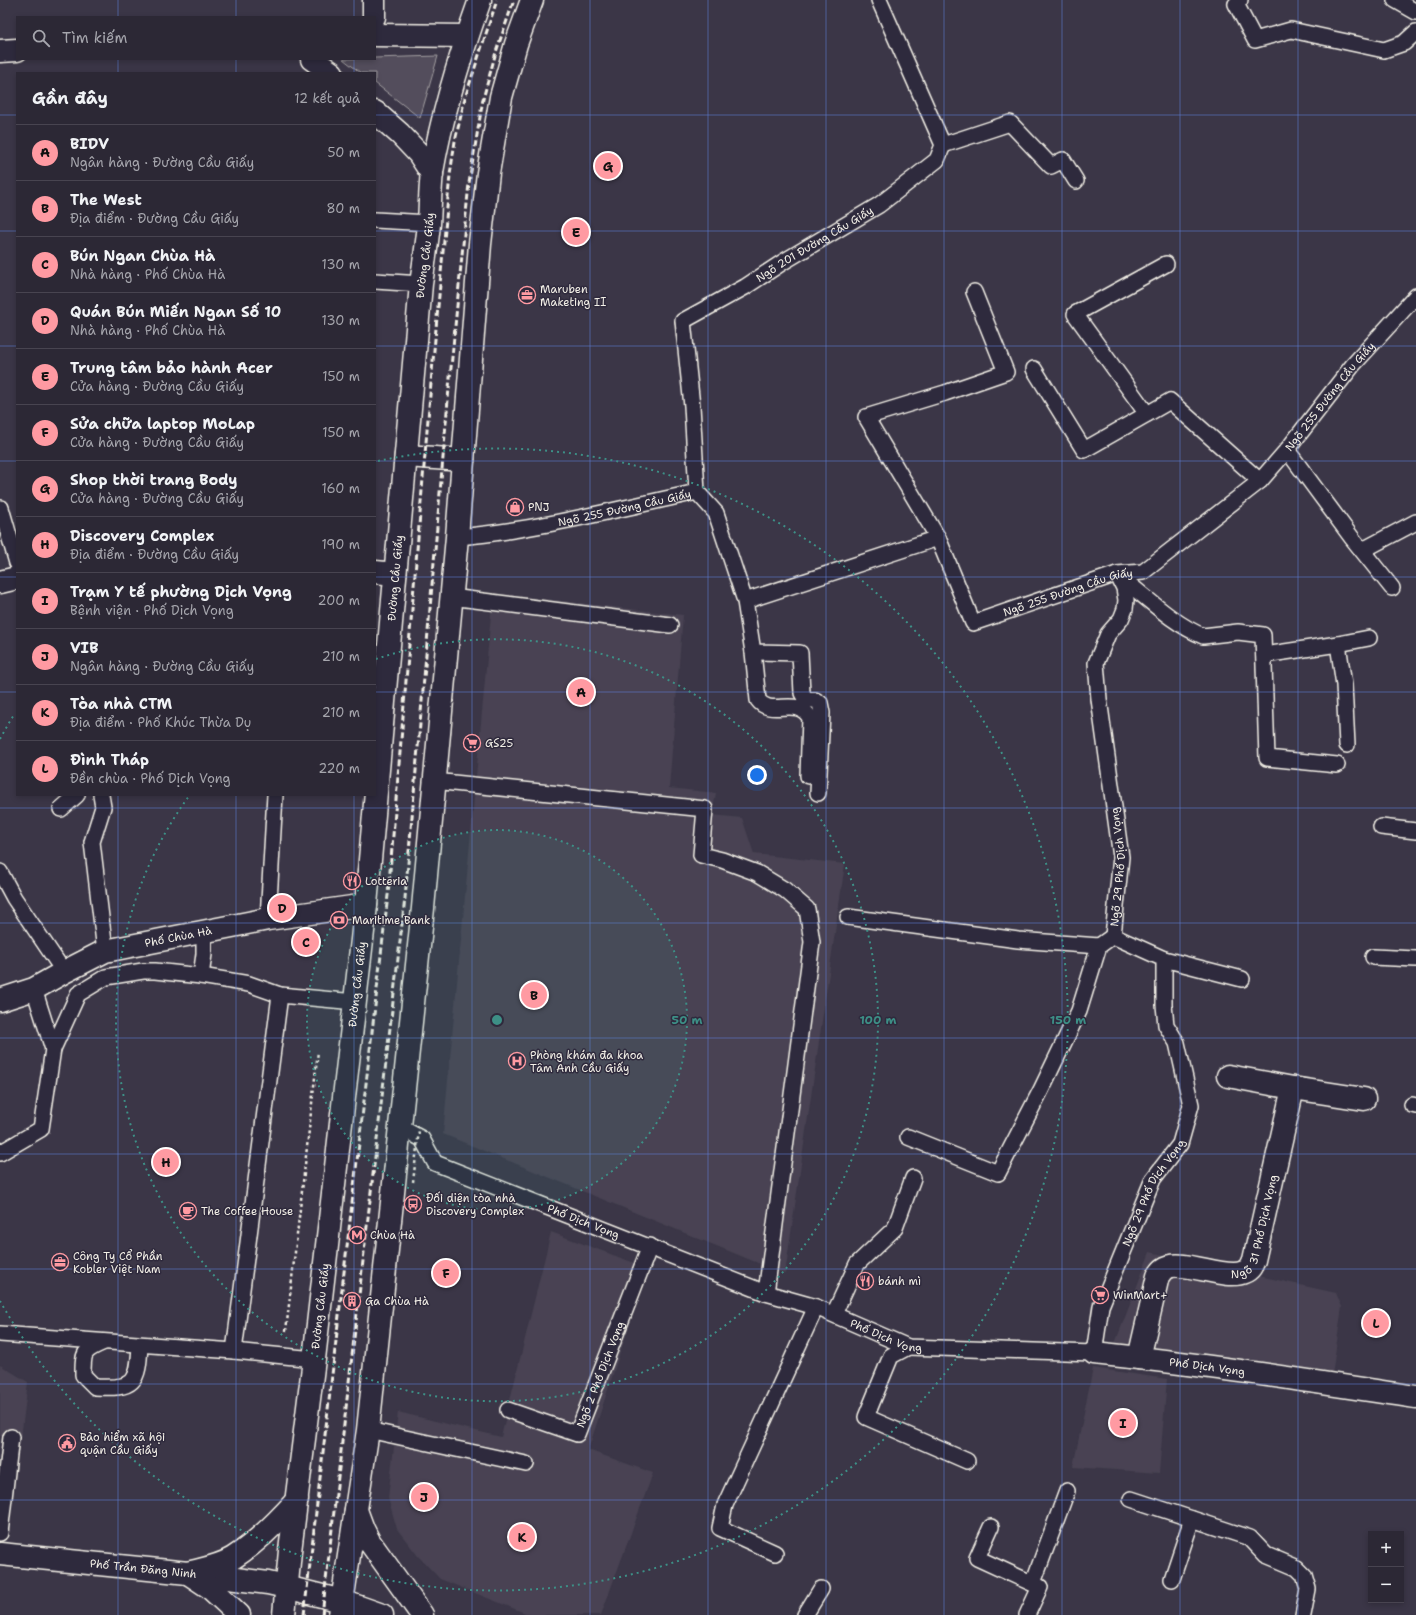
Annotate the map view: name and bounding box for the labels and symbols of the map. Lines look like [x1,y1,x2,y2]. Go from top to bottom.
pin: G [595,151,621,181]
street label: Ngõ 201 Đường Cầu Giấy [753,203,876,286]
street label: Đường Cầu Giấy [413,212,438,299]
pin: E [563,217,589,247]
place label: Maruben Maketing II [540,282,606,310]
office icon: Maruben Maketing II [517,285,537,305]
street label: Ngõ 255 Đường Cầu Giấy [1282,339,1378,454]
street label: Ngõ 255 Đường Cầu Giấy [557,487,693,530]
shop icon: PNJ [505,497,525,517]
place label: PNJ [528,500,550,515]
street label: Đường Cầu Giấy [384,535,407,622]
street label: Ngõ 255 Đường Cầu Giấy [1001,566,1133,620]
pin: A [568,677,594,707]
supermarket icon: GS25 [462,733,482,753]
place label: GS25 [485,736,514,751]
your location [747,765,767,785]
street label: Ngõ 29 Phố Dịch Vọng [1107,806,1129,927]
restaurant icon: Lotteria [342,871,362,891]
place label: Lotteria [365,874,407,889]
pin: D [269,893,295,923]
bank icon: Maritime Bank [329,910,349,930]
place label: Maritime Bank [352,913,430,928]
street label: Phố Chùa Hà [143,923,213,951]
pin: C [293,927,319,957]
street label: Đường Cầu Giấy [345,941,370,1028]
pin: B [521,980,547,1010]
text: 50 m [672,1012,703,1028]
text: 100 m [860,1012,897,1028]
text: 150 m [1050,1012,1086,1028]
centre of rings [490,1013,504,1027]
place label: Phòng khám đa khoa Tâm Anh Cầu Giấy [530,1048,643,1076]
hospital icon: Phòng khám đa khoa Tâm Anh Cầu Giấy [507,1051,527,1071]
street label: Ngõ 29 Phố Dịch Vọng [1119,1138,1189,1249]
pin: H [153,1147,179,1177]
street label: Ngõ 31 Phố Dịch Vọng [1230,1173,1281,1282]
place label: Đối diện tòa nhà Discovery Complex [426,1191,524,1219]
bus stop icon: Đối diện tòa nhà Discovery Complex [403,1194,423,1214]
cafe icon: The Coffee House [178,1201,198,1221]
street label: Phố Dịch Vọng [545,1201,622,1243]
place label: The Coffee House [201,1204,293,1219]
metro station icon: Chùa Hà [347,1225,367,1245]
place label: Chùa Hà [370,1228,415,1243]
place label: Công Ty Cổ Phần Kobler Việt Nam [73,1249,163,1277]
office icon: Công Ty Cổ Phần Kobler Việt Nam [50,1252,70,1272]
pin: F [433,1258,459,1288]
street label: Đường Cầu Giấy [308,1263,333,1350]
restaurant icon: bánh mì [855,1271,875,1291]
place label: bánh mì [878,1274,921,1289]
supermarket icon: WinMart+ [1090,1285,1110,1305]
place label: WinMart+ [1113,1288,1168,1303]
building icon: Ga Chùa Hà [342,1291,362,1311]
place label: Ga Chùa Hà [365,1294,429,1309]
pin: L [1363,1308,1389,1338]
street label: Phố Dịch Vọng [848,1316,922,1355]
street label: Ngõ 2 Phố Dịch Vọng [573,1319,628,1430]
street label: Phố Dịch Vọng [1168,1355,1246,1380]
pin: I [1110,1408,1136,1438]
place label: Bảo hiểm xã hội quận Cầu Giấy [80,1430,165,1458]
public building icon: Bảo hiểm xã hội quận Cầu Giấy [57,1433,77,1453]
pin: J [411,1482,437,1512]
pin: K [509,1522,535,1552]
street label: Phố Trần Đăng Ninh [89,1556,198,1582]

